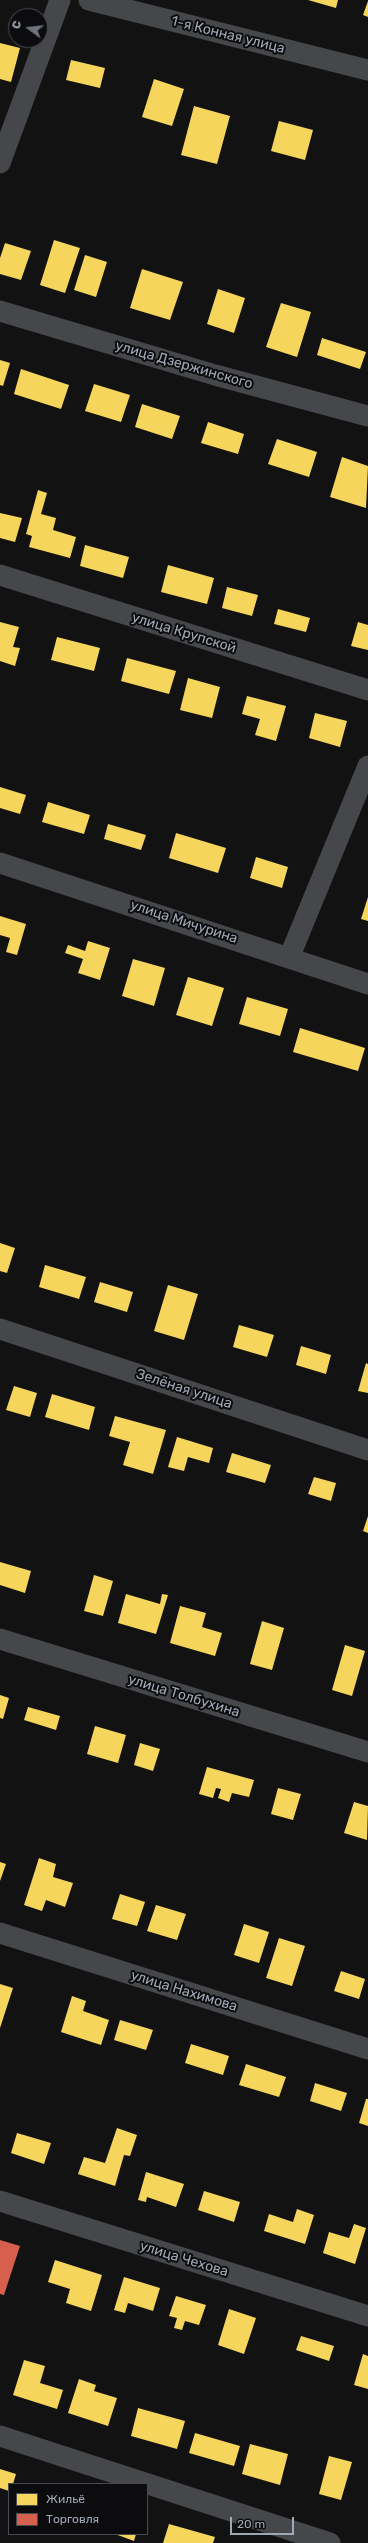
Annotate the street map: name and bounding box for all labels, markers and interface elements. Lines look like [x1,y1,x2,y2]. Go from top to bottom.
north arrow [8,8,48,48]
street label: 1-я Конная улица [169,13,287,57]
text: С [10,20,24,30]
street label: улица Дзержинского [113,337,255,393]
street label: улица Крупской [130,609,238,657]
street label: улица Мичурина [128,897,240,947]
street label: Зелёная улица [134,1366,234,1412]
street label: улица Толбухина [126,1671,242,1721]
street label: улица Нахимова [129,1967,239,2015]
street label: улица Чехова [138,2238,230,2280]
legend [8,2483,148,2535]
text: Жильё [46,2492,85,2506]
scale bar [232,2509,296,2535]
text: Торговля [46,2512,99,2526]
text: 20 m [237,2517,265,2531]

